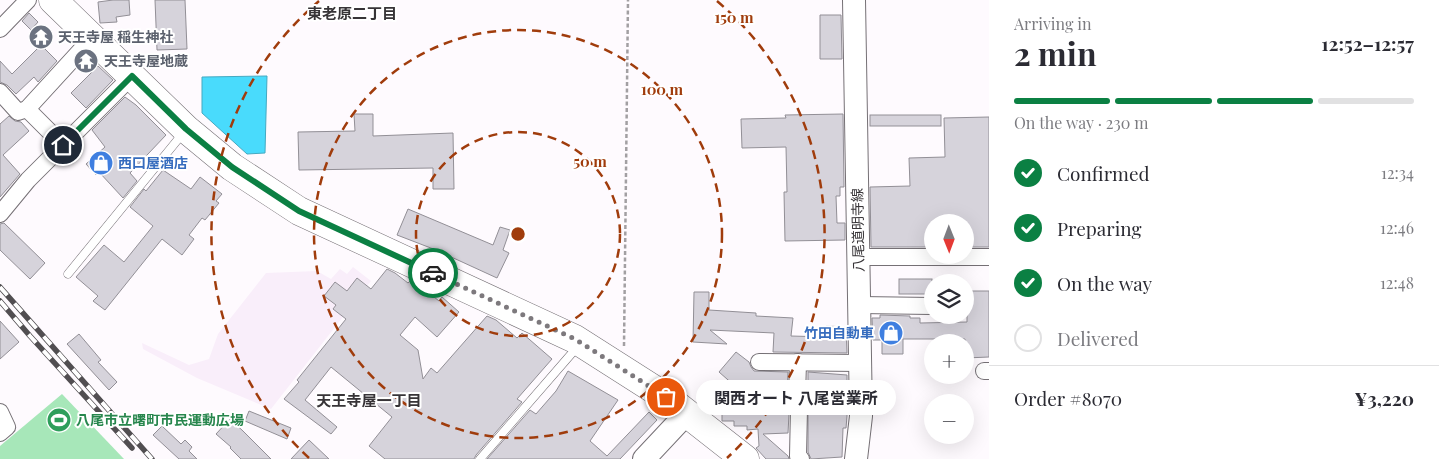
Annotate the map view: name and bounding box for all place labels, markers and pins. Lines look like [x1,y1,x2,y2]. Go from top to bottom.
temple icon: 天王寺屋 稲生神社 [28,24,54,50]
place label: 天王寺屋 稲生神社 [58,27,173,46]
temple icon: 天王寺屋地蔵 [73,48,99,74]
place label: 天王寺屋地蔵 [104,51,188,70]
pin [42,124,84,166]
shop icon: 西口屋酒店 [88,150,114,176]
place label: 西口屋酒店 [118,153,188,172]
centre of rings [509,225,527,243]
shop icon: 竹田自動車 [878,320,904,346]
place label: 竹田自動車 [804,323,874,342]
pin [645,376,687,418]
callout: 関西オート 八尾営業所 [696,380,896,414]
sports icon: 八尾市立曙町市民運動広場 [46,407,72,433]
place label: 八尾市立曙町市民運動広場 [76,410,244,429]

